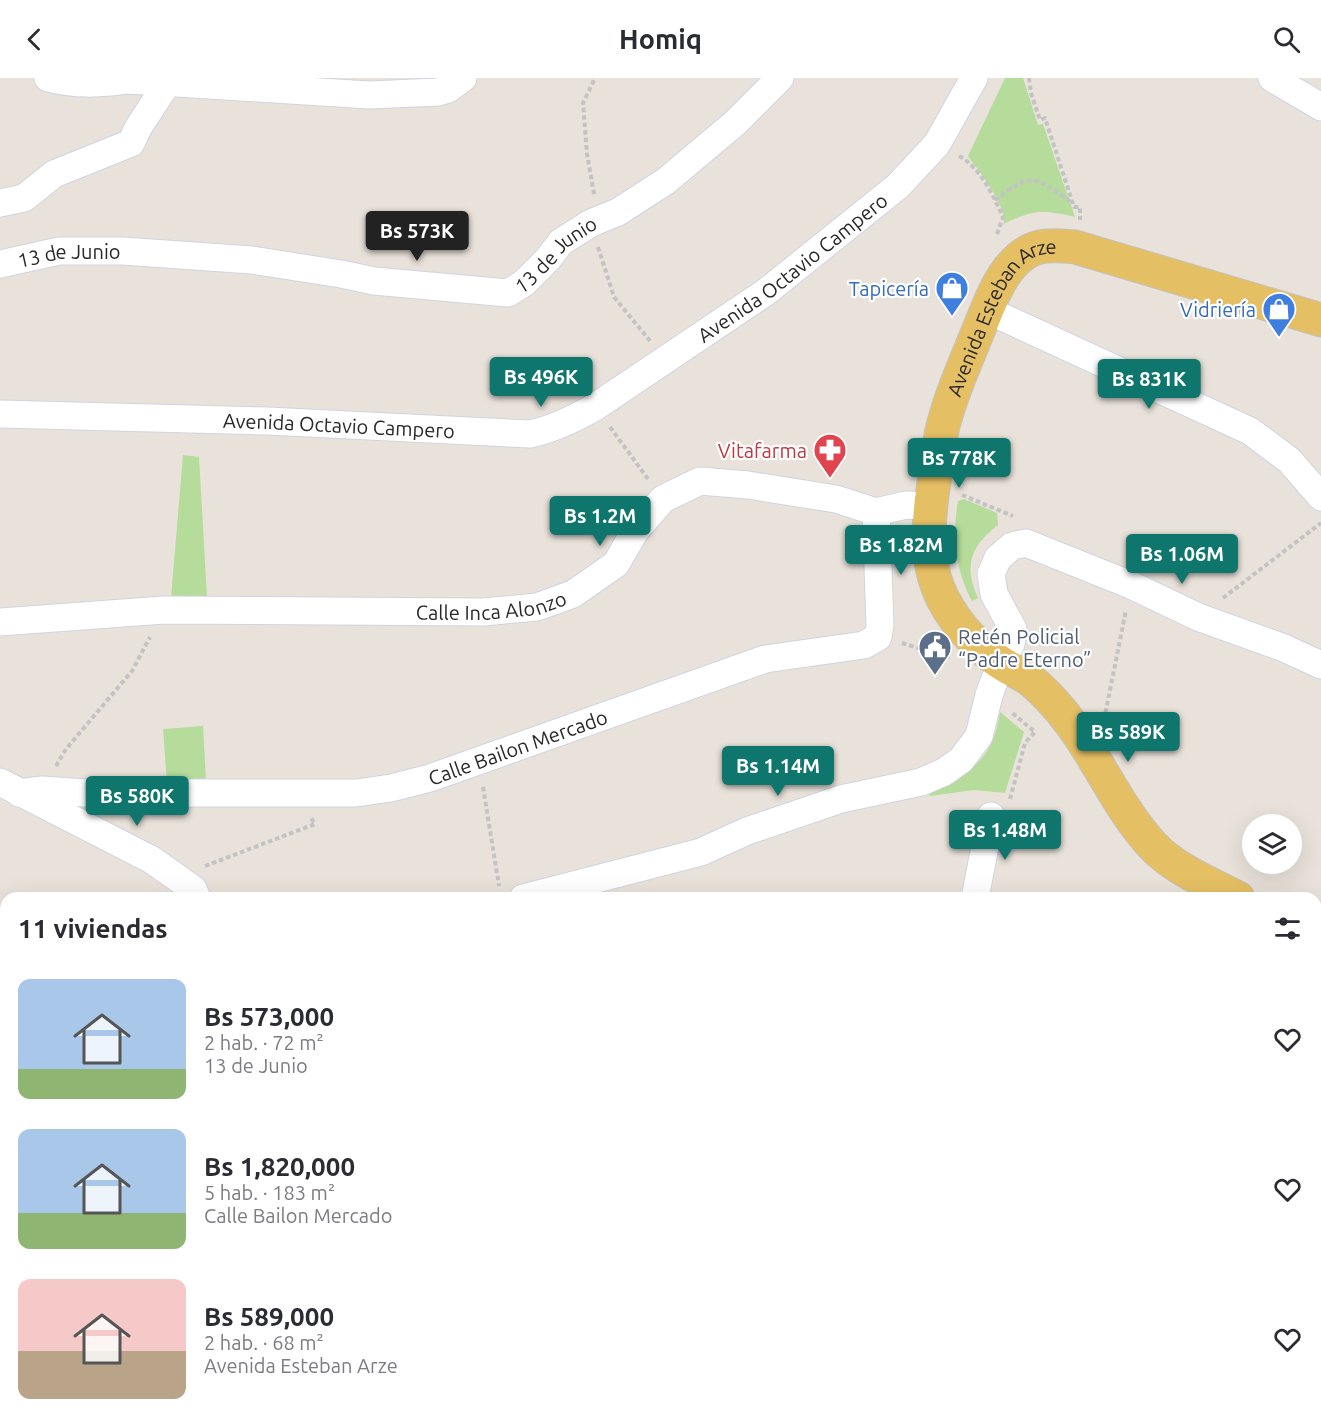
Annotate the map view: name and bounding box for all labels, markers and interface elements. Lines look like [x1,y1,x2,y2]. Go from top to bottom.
icon: back [18,23,51,56]
icon: search [1270,23,1303,56]
text: Homiq [619,24,702,54]
street label: Avenida Octavio Campero [693,188,892,346]
pin: Bs 573K [362,211,472,262]
street label: 13 de Junio [510,211,601,297]
text: Bs 573K [380,219,454,242]
street label: Avenida Esteban Arze [942,234,1057,399]
street label: 13 de Junio [15,240,120,271]
shop icon: Tapicería [934,270,970,317]
place label: Tapicería [849,277,929,300]
shop icon: Vidriería [1261,291,1297,338]
place label: Vidriería [1180,298,1256,321]
pin: Bs 496K [486,357,596,408]
pin: Bs 831K [1094,359,1204,410]
text: Bs 496K [504,365,578,388]
text: Bs 831K [1112,367,1186,390]
street label: Avenida Octavio Campero [223,408,455,442]
pharmacy icon: Vitafarma [812,432,848,479]
pin: Bs 778K [904,438,1014,489]
place label: Vitafarma [718,439,807,462]
text: Bs 778K [922,446,996,469]
pin: Bs 1.2M [545,496,655,547]
text: Bs 1.2M [564,504,636,527]
pin: Bs 1.82M [839,525,963,576]
text: Bs 1.82M [859,533,943,556]
pin: Bs 1.06M [1120,534,1244,585]
text: Bs 1.06M [1140,542,1224,565]
street label: Calle Inca Alonzo [416,586,569,624]
place label: Retén Policial “Padre Eterno” [958,625,1091,671]
public building icon: Retén Policial “Padre Eterno” [917,629,953,676]
street label: Calle Bailon Mercado [425,705,610,789]
pin: Bs 589K [1073,712,1183,763]
text: Bs 589K [1091,720,1165,743]
pin: Bs 1.14M [716,746,840,797]
text: Bs 1.14M [736,754,820,777]
pin: Bs 580K [82,776,192,827]
text: Bs 580K [100,784,174,807]
pin: Bs 1.48M [943,810,1067,861]
map controls [1242,814,1302,874]
button: layers [1242,814,1302,874]
text: Bs 1.48M [963,818,1047,841]
icon: filters [1271,912,1304,945]
text: 11 viviendas [18,914,168,943]
text: Bs 573,000 [204,1002,334,1031]
icon: home [66,1003,138,1075]
icon: heart [1271,1023,1304,1056]
text: 2 hab. · 72 m² [204,1031,324,1054]
text: 13 de Junio [204,1054,308,1077]
text: Bs 1,820,000 [204,1152,355,1181]
icon: home [66,1153,138,1225]
icon: heart [1271,1173,1304,1206]
text: 5 hab. · 183 m² [204,1181,335,1204]
text: Calle Bailon Mercado [204,1204,392,1227]
text: Bs 589,000 [204,1302,334,1331]
icon: home [66,1303,138,1375]
icon: heart [1271,1323,1304,1356]
text: 2 hab. · 68 m² [204,1331,324,1354]
text: Avenida Esteban Arze [204,1354,398,1377]

